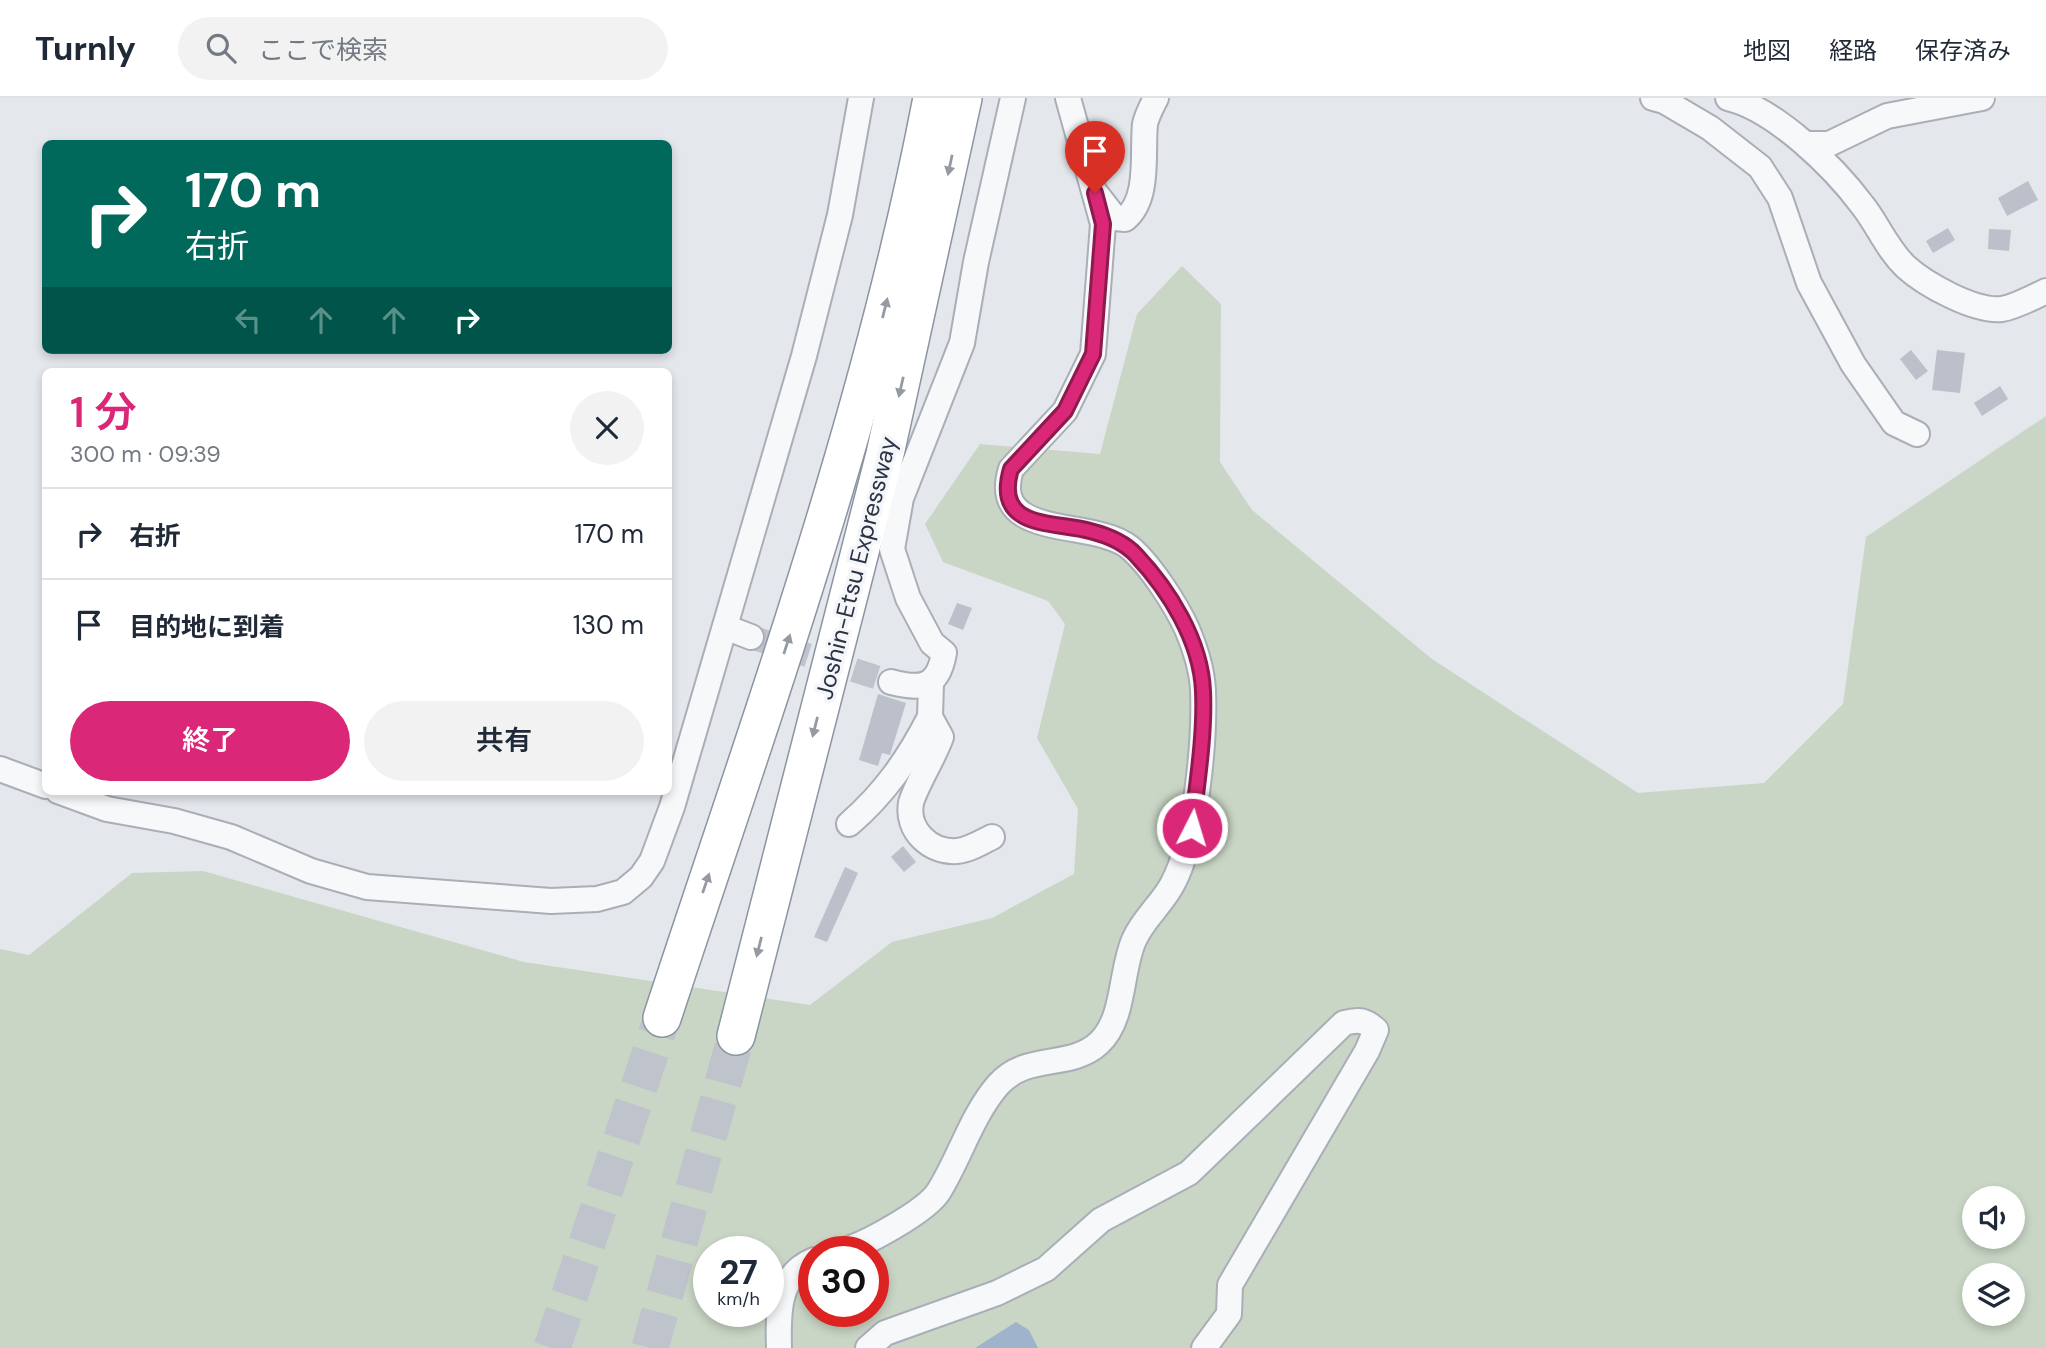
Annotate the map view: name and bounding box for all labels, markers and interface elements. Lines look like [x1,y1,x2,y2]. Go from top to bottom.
search box [178,17,668,80]
text: Turnly [35,27,136,70]
icon: search [202,29,240,67]
text: ここで検索 [258,33,388,67]
text: 地図 [1743,35,1791,66]
text: 経路 [1829,35,1877,66]
text: 保存済み [1915,35,2011,66]
pin [1065,121,1125,193]
icon: arrive [1076,132,1114,170]
one-way arrow [944,154,955,176]
text: 170 m [185,158,321,222]
icon: right [70,168,161,259]
text: 右折 [185,225,249,267]
one-way arrow [880,297,891,319]
icon: left [229,301,267,339]
icon: ahead [302,301,340,339]
icon: ahead [375,301,413,339]
icon: right [448,301,486,339]
one-way arrow [895,376,906,398]
text: 1 分 [70,385,137,440]
button: close [570,391,644,465]
street label: Joshin-Etsu Expressway [808,433,904,703]
text: 300 m · 09:39 [70,439,221,469]
icon: right [70,515,108,553]
text: 170 m [575,517,644,551]
text: 右折 [129,519,181,553]
icon: arrive [70,606,108,644]
text: 130 m [573,608,644,642]
text: 目的地に到着 [129,610,285,644]
one-way arrow [782,634,793,655]
button: 終了 [70,701,350,781]
button: 共有 [364,701,644,781]
one-way arrow [809,716,820,738]
position arrow [1155,791,1229,865]
one-way arrow [701,872,712,893]
one-way arrow [753,936,764,958]
map controls [1962,1186,2025,1326]
button: sound [1962,1186,2025,1249]
speed limit sign: 30 [798,1236,889,1327]
text: 27 [719,1249,758,1295]
button: layers [1962,1263,2025,1326]
text: km/h [717,1287,760,1311]

